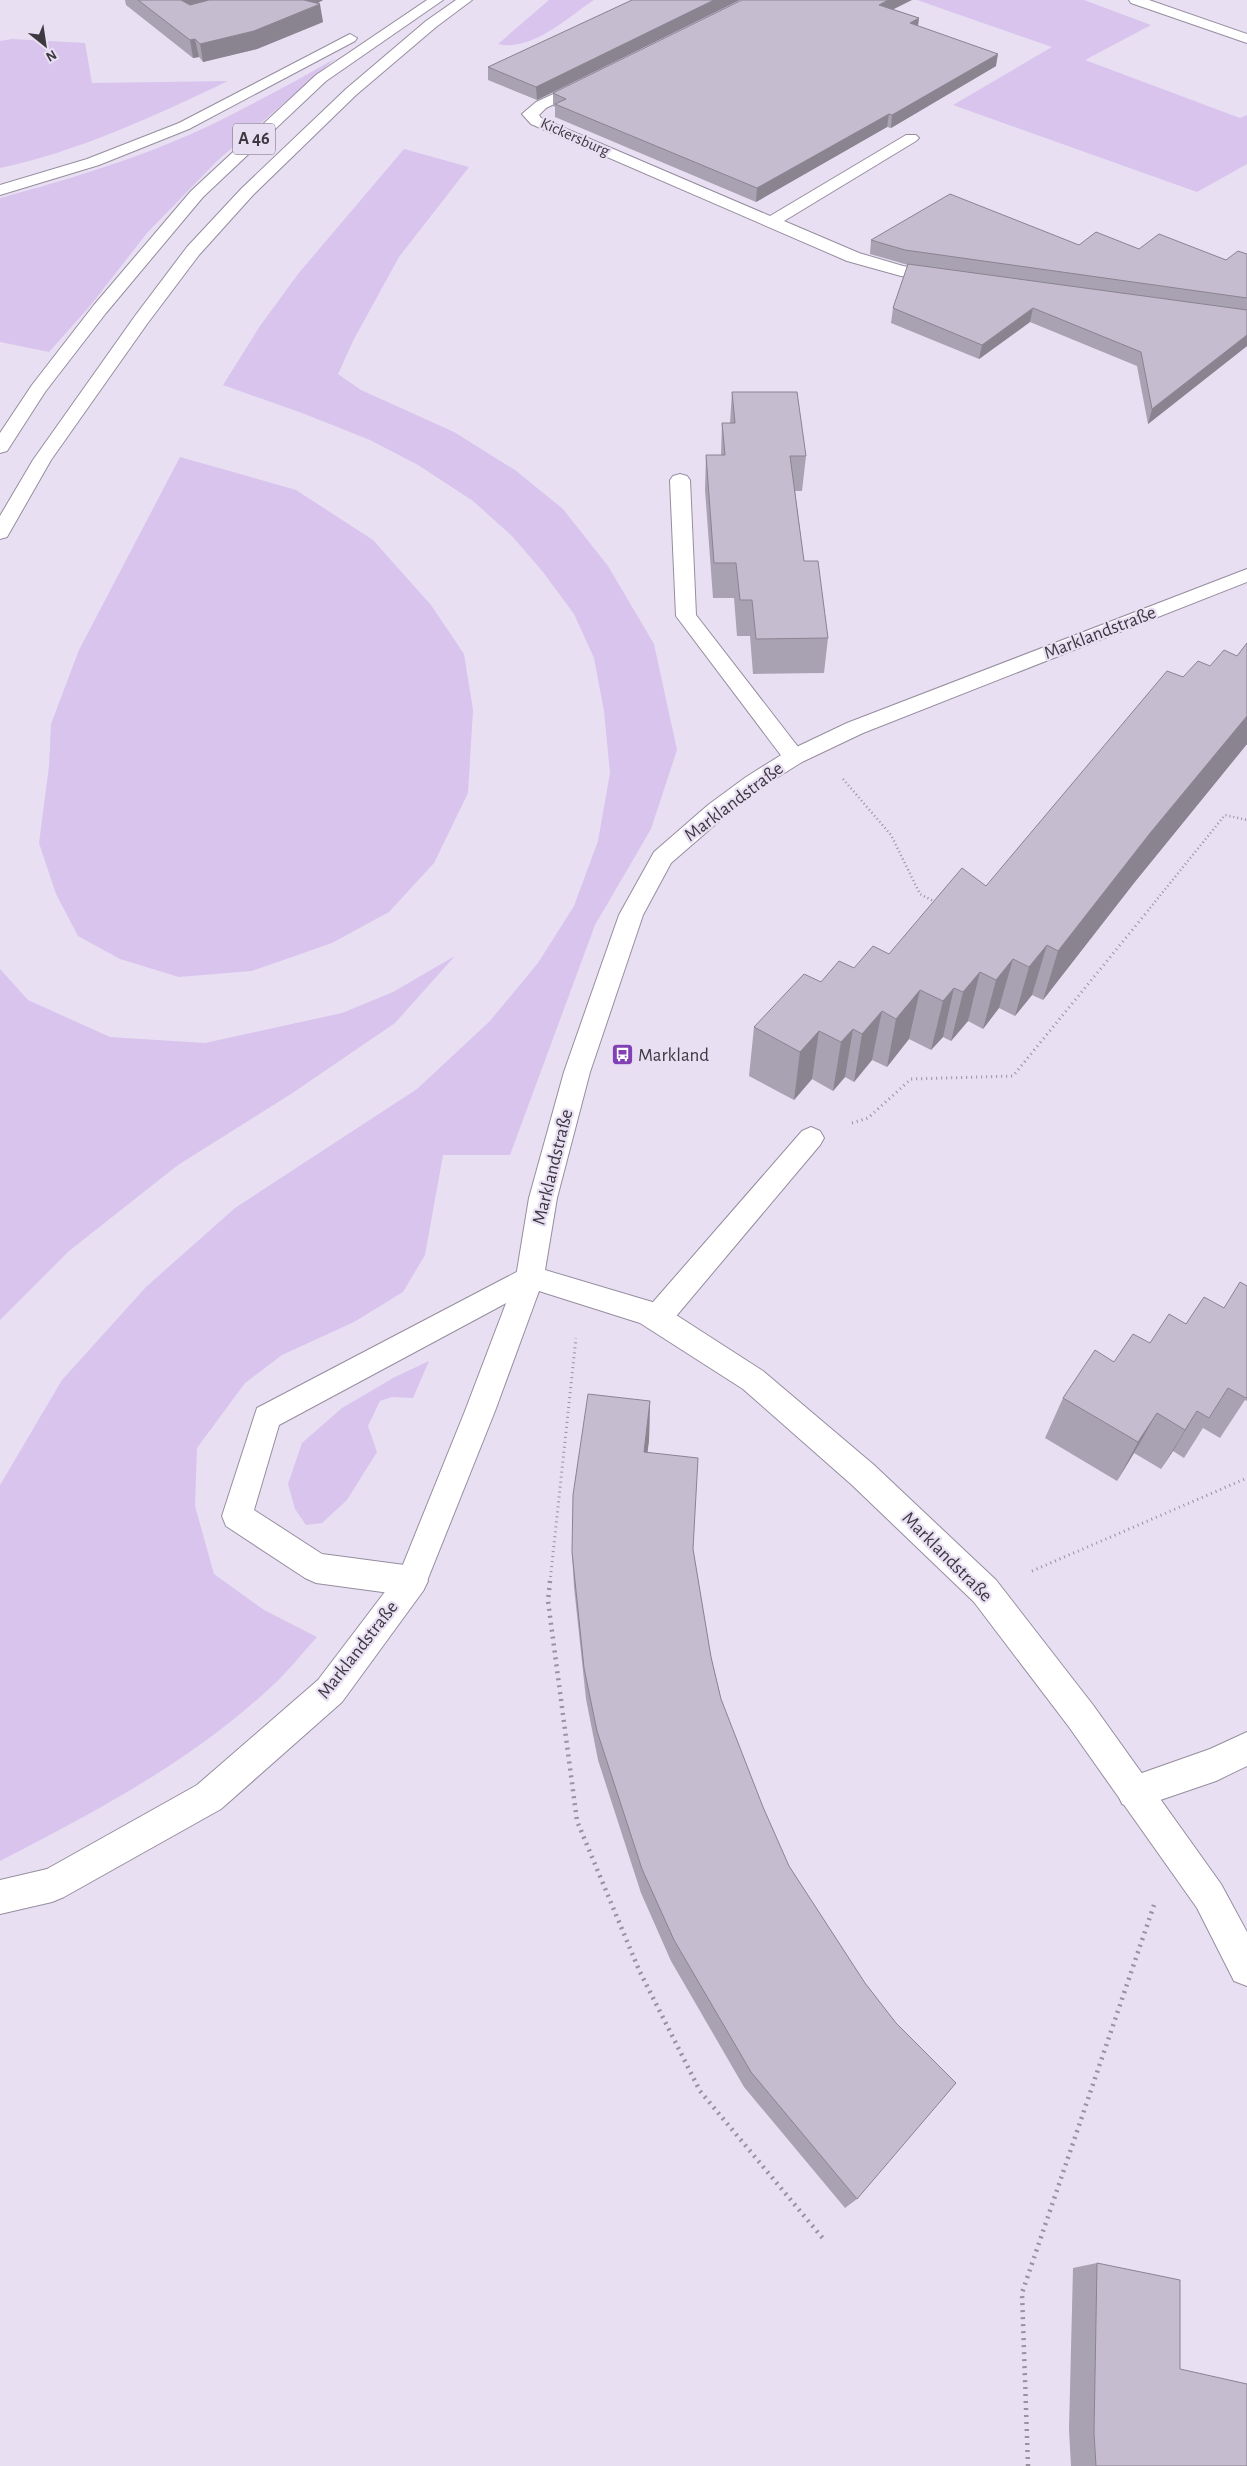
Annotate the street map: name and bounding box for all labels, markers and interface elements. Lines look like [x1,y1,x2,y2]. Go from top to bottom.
north arrow [20,20,70,70]
text: N [43,47,59,64]
street label: Kickersburg [538,115,612,159]
road number: A 46 [233,124,275,154]
street label: Marklandstraße [1041,603,1159,663]
street label: Marklandstraße [681,759,787,845]
bus stop icon: Markland [610,1043,634,1067]
place label: Markland [638,1046,709,1065]
street label: Marklandstraße [529,1107,577,1227]
street label: Marklandstraße [898,1508,996,1606]
street label: Marklandstraße [314,1598,402,1702]

